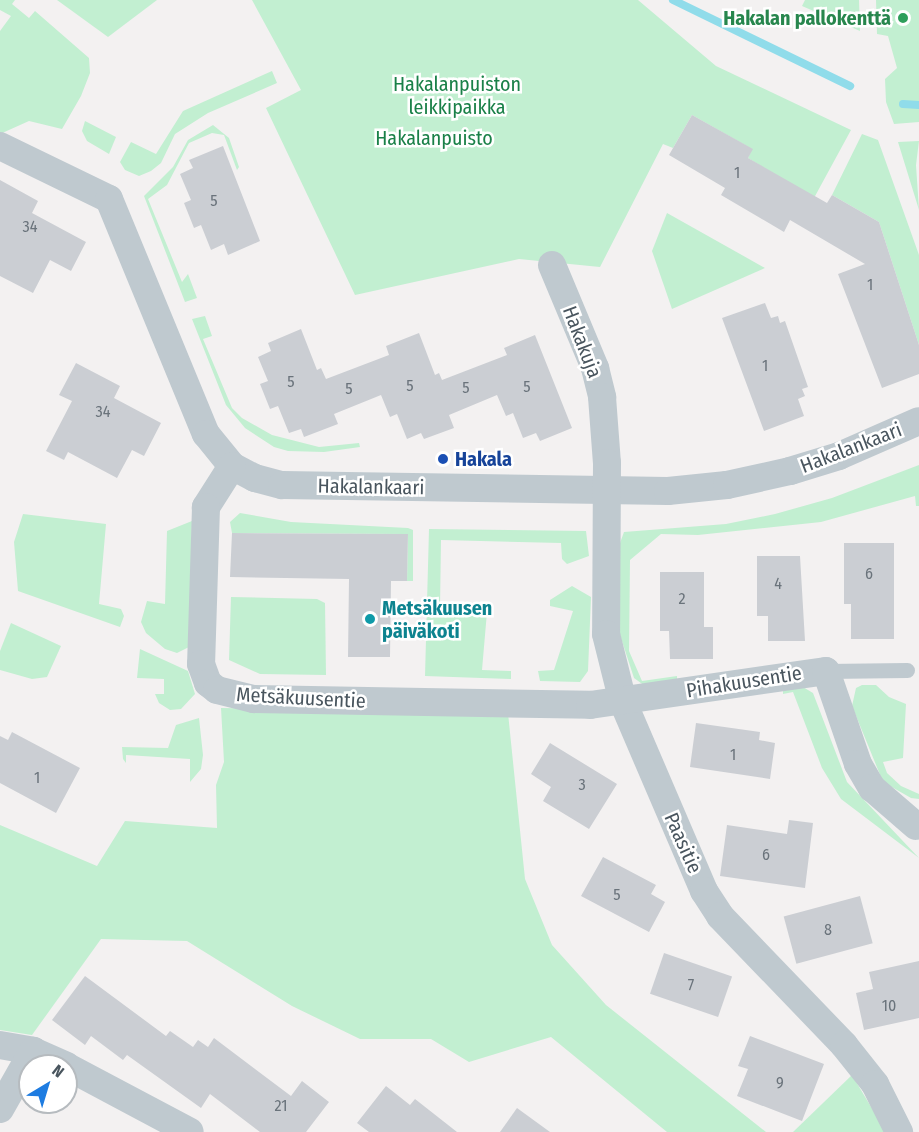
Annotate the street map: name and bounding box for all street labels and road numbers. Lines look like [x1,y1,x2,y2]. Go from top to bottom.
street label: Hakakuja [557,303,607,381]
street label: Hakalankaari [797,418,905,478]
street label: Hakalankaari [317,474,425,500]
street label: Pihakuusentie [685,661,803,703]
street label: Metsäkuusentie [236,683,366,713]
street label: Paasitie [659,809,707,877]

